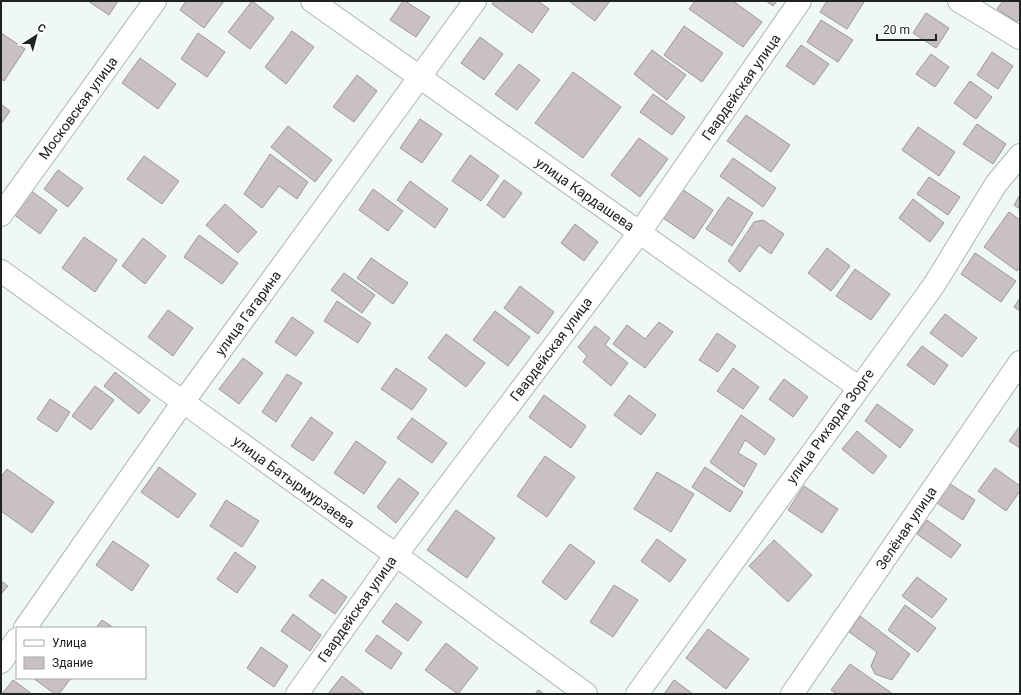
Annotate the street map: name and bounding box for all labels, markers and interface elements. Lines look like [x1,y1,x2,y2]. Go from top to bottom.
north arrow [16,16,56,56]
scale bar [877,16,936,42]
text: С [35,21,48,36]
text: 20 m [883,23,910,37]
street label: Гвардейская улица [698,31,784,143]
street label: Московская улица [35,54,121,162]
street label: улица Кардашева [533,154,637,234]
street label: улица Гагарина [212,267,284,359]
street label: Гвардейская улица [507,294,595,404]
street label: улица Рихарда Зорге [783,365,877,487]
street label: улица Батырмурзаева [230,433,358,531]
street label: Зелёная улица [872,484,940,572]
street label: Гвардейская улица [314,553,400,665]
legend [16,627,146,679]
text: Улица [52,636,87,650]
text: Здание [52,656,93,670]

